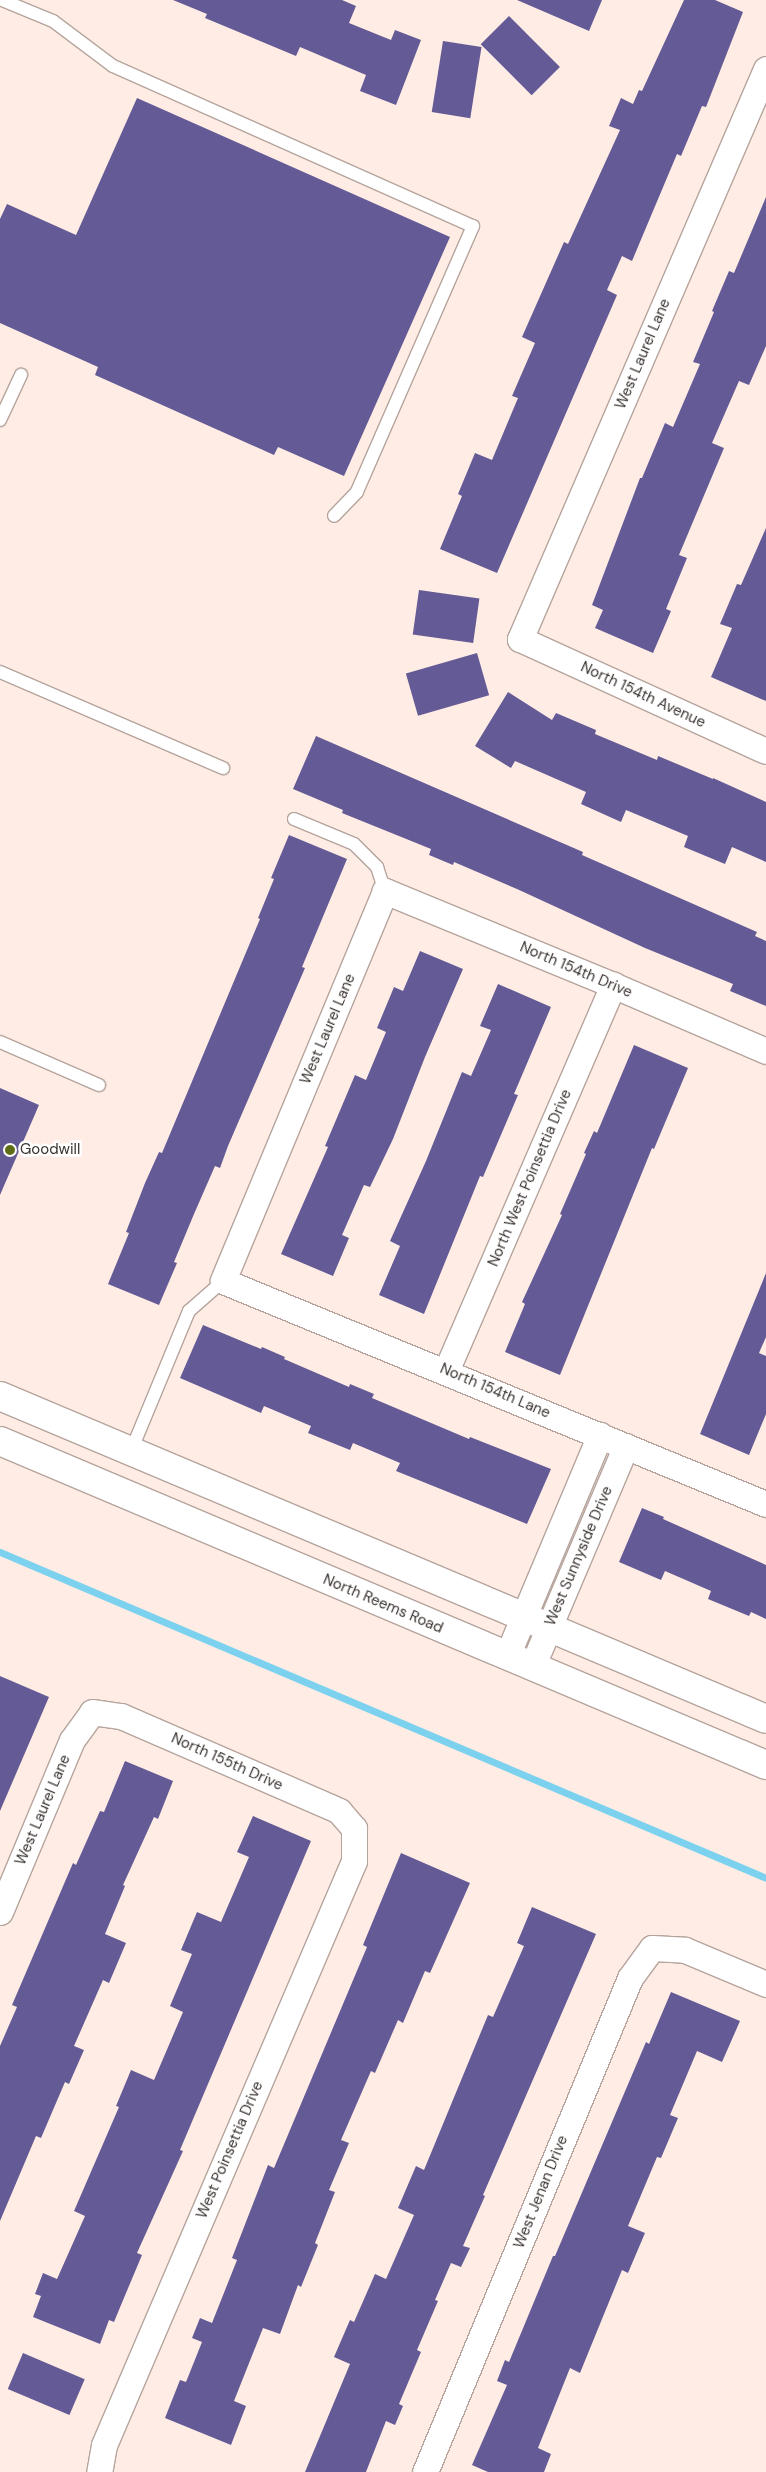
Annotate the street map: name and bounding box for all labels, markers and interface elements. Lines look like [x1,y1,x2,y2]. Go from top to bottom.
street label: West Laurel Lane [612,296,674,412]
street label: North 154th Avenue [578,658,708,732]
street label: North 154th Drive [517,938,635,1002]
street label: West Laurel Lane [297,971,359,1087]
street label: North West Poinsettia Drive [484,1087,576,1269]
place label: Goodwill [20,1141,80,1159]
marker: Goodwill [4,1144,16,1156]
street label: North 154th Lane [437,1360,553,1422]
street label: West Sunnyside Drive [541,1483,617,1629]
street label: North Reems Road [320,1571,446,1637]
street label: North 155th Drive [168,1729,286,1795]
street label: West Laurel Lane [12,1752,74,1868]
street label: West Poinsettia Drive [193,2079,267,2221]
street label: West Jenan Drive [510,2133,572,2251]

